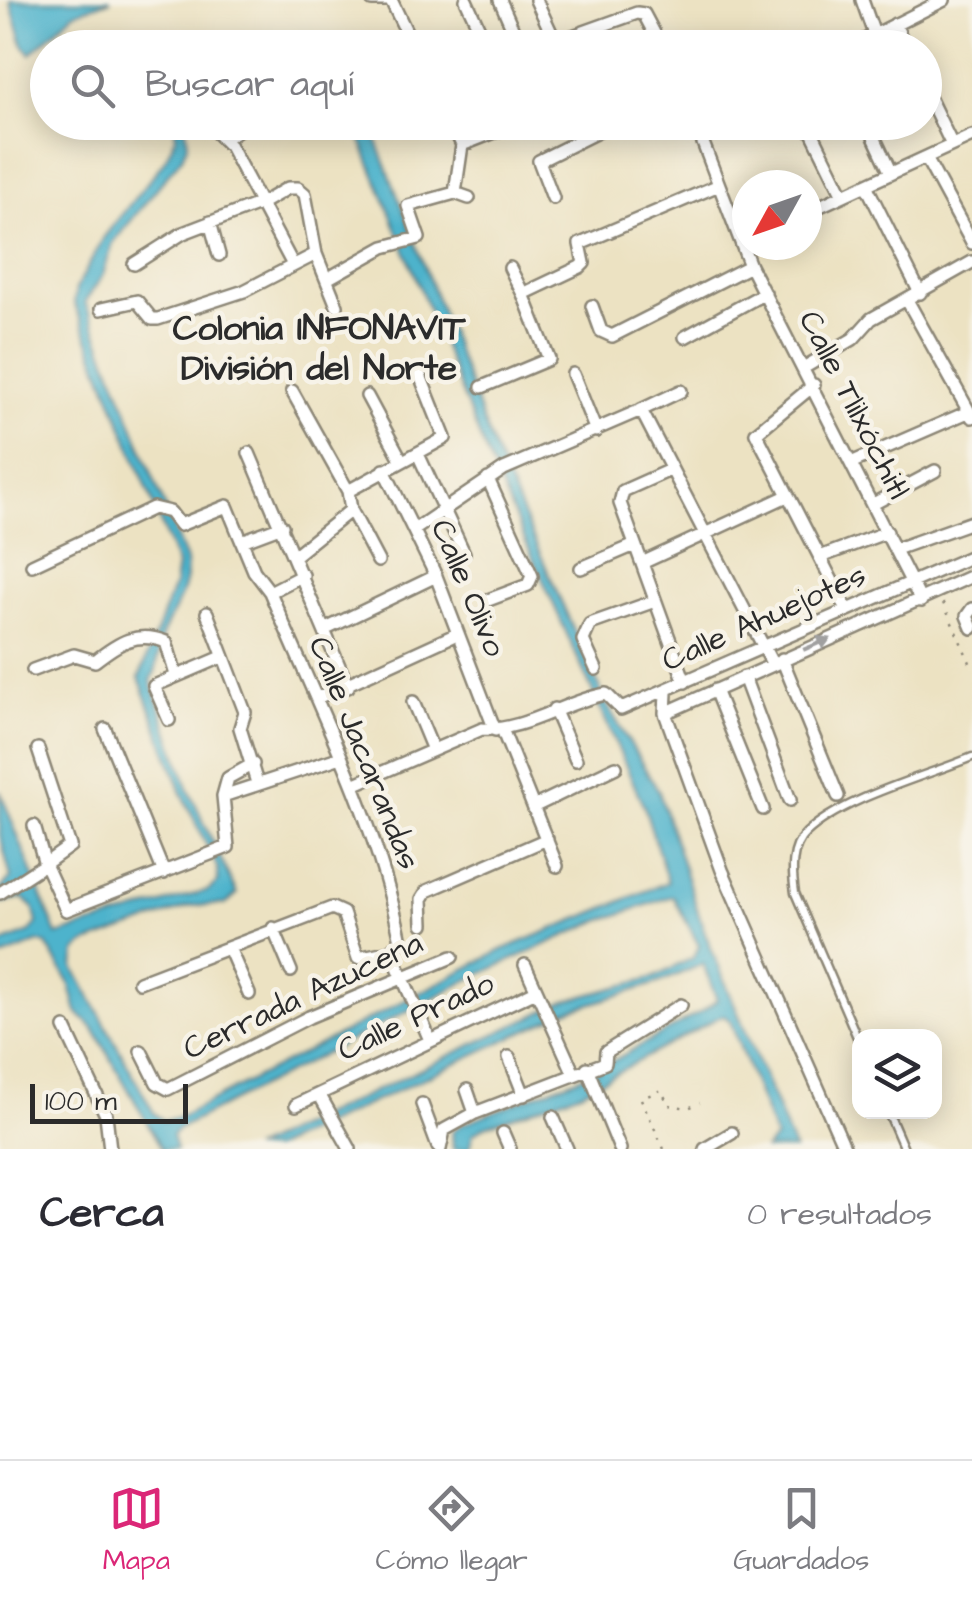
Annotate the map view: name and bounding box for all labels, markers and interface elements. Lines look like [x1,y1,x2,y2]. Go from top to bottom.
search box [30,30,942,140]
icon: search [65,58,120,113]
text: Buscar aquí [145,59,354,111]
north arrow [732,170,822,260]
street label: Calle Tlilxóchitl [787,303,921,507]
district label: Colonia INFONAVIT División del Norte [173,304,466,393]
street label: Calle Olivo [419,512,517,664]
street label: Calle Ahuejotes [655,553,873,683]
street label: Calle Jacarandas [297,630,431,876]
one-way arrow [802,636,832,652]
street label: Cerrada Azucena [176,921,430,1071]
street label: Calle Prado [330,961,502,1073]
map controls [852,1029,942,1119]
button: layers [852,1029,942,1119]
scale bar [30,1079,188,1124]
text: 100 m [45,1082,117,1121]
text: Cerca [40,1185,164,1243]
text: 0 resultados [747,1192,932,1237]
tab: Mapa [103,1481,170,1580]
tab: Cómo llegar [375,1481,528,1580]
tab: Guardados [733,1481,869,1580]

